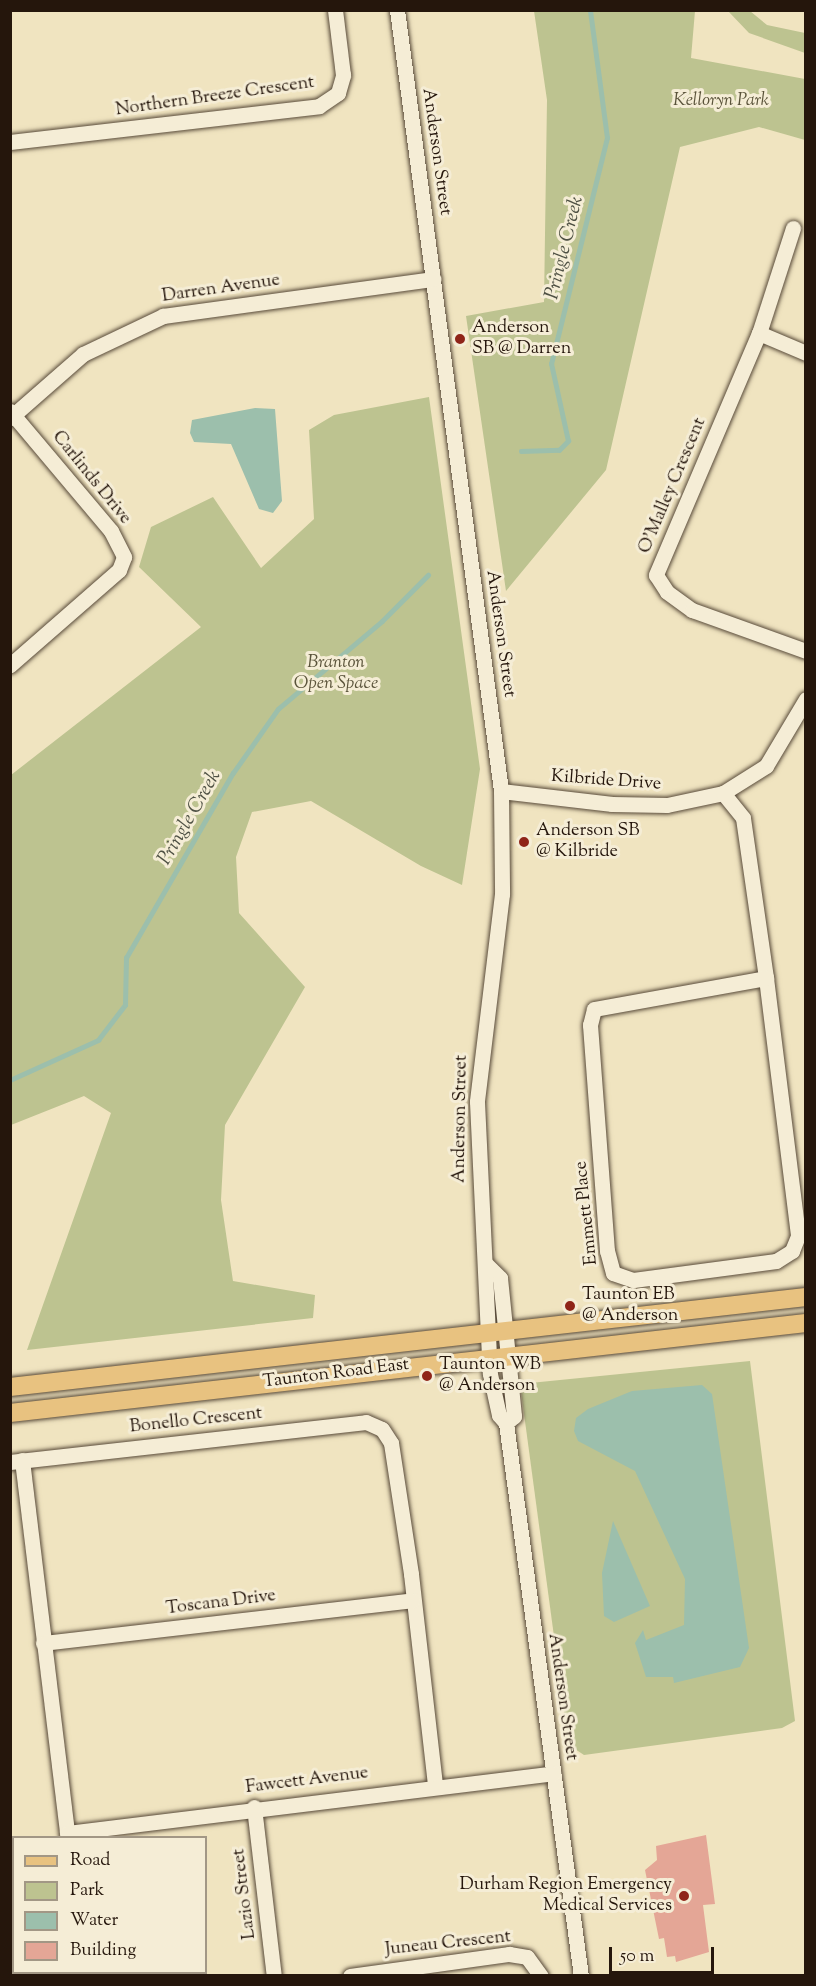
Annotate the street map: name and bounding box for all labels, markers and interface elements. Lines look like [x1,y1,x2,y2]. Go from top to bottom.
street label: Northern Breeze Crescent [114,72,316,122]
street label: Anderson Street [416,87,456,217]
park label: Kelloryn Park [673,90,769,112]
water label: Pringle Creek [541,194,589,302]
street label: Darren Avenue [161,270,281,308]
place label: Anderson SB @ Darren [472,318,571,360]
marker: Anderson SB @ Darren [453,332,467,346]
street label: O'Malley Crescent [635,415,711,557]
street label: Carlinds Drive [47,427,135,529]
street label: Anderson Street [480,569,520,699]
park label: Branton Open Space [294,653,378,696]
water label: Pringle Creek [153,766,227,870]
street label: Kilbride Drive [550,766,662,796]
place label: Anderson SB @ Kilbride [536,821,640,864]
marker: Anderson SB @ Kilbride [517,835,531,849]
street label: Anderson Street [449,1055,473,1183]
street label: Emmett Place [571,1160,603,1266]
place label: Taunton EB @ Anderson [582,1285,678,1328]
marker: Taunton EB @ Anderson [563,1299,577,1313]
street label: Taunton Road East [262,1354,410,1394]
place label: Taunton WB @ Anderson [439,1355,541,1398]
marker: Taunton WB @ Anderson [420,1369,434,1383]
street label: Bonello Crescent [129,1403,263,1439]
street label: Toscana Drive [165,1586,277,1620]
street label: Anderson Street [542,1632,582,1762]
street label: Fawcett Avenue [244,1763,370,1799]
legend [12,1836,207,1974]
street label: Lazio Street [229,1847,261,1941]
text: Road [70,1848,110,1874]
place label: Durham Region Emergency Medical Services [459,1875,672,1918]
text: Park [70,1878,104,1904]
marker: Durham Region Emergency Medical Services [677,1889,691,1903]
text: Water [70,1908,118,1934]
street label: Juneau Crescent [384,1927,512,1961]
scale bar [612,1935,717,1973]
text: Building [70,1938,136,1964]
text: 50 m [620,1944,654,1970]

